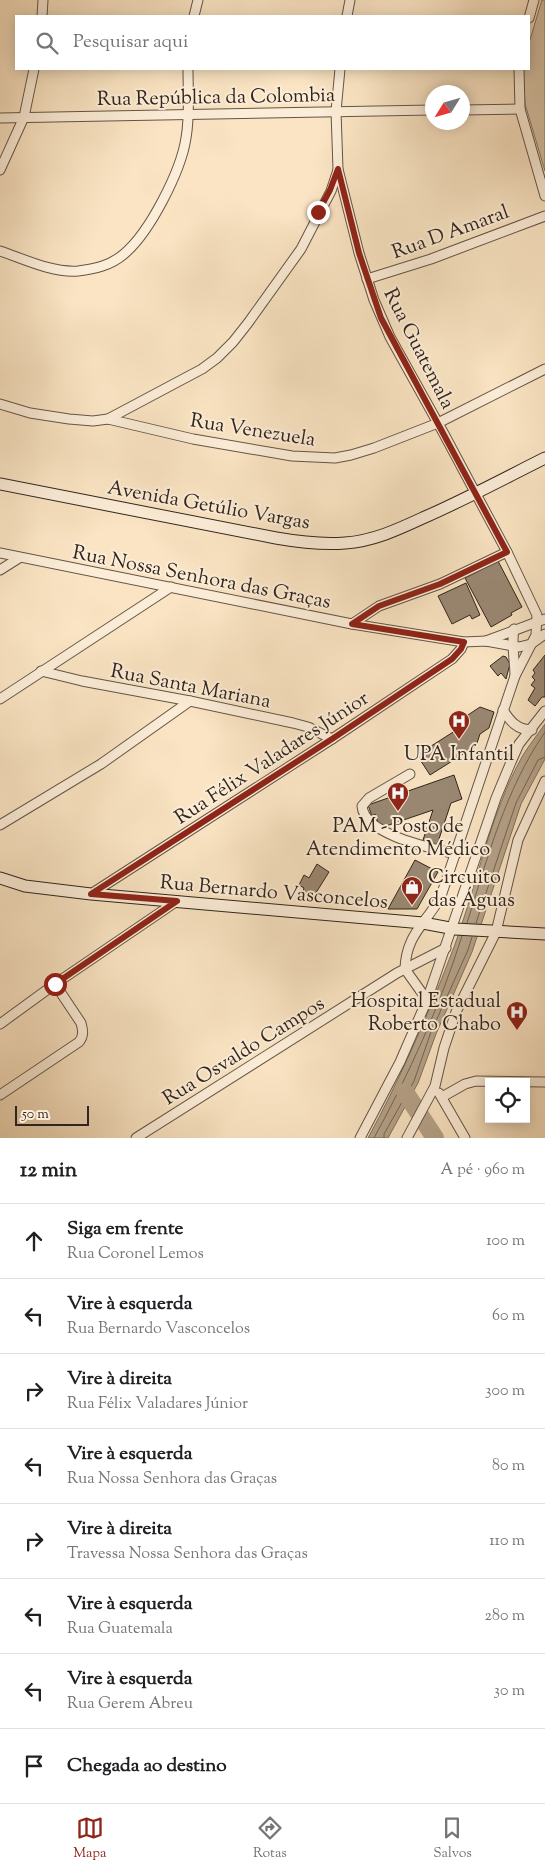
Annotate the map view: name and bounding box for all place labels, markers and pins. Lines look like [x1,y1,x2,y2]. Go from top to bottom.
hospital icon: UPA Infantil [447,709,471,740]
place label: UPA Infantil [404,741,515,770]
hospital icon: PAM - Posto de Atendimento Médico [386,781,410,812]
place label: PAM - Posto de Atendimento Médico [306,813,490,865]
place label: Circuito das Águas [428,864,515,916]
shop icon: Circuito das Águas [400,875,424,906]
place label: Hospital Estadual Roberto Chabo [351,988,501,1040]
hospital icon: Hospital Estadual Roberto Chabo [505,1000,529,1031]

